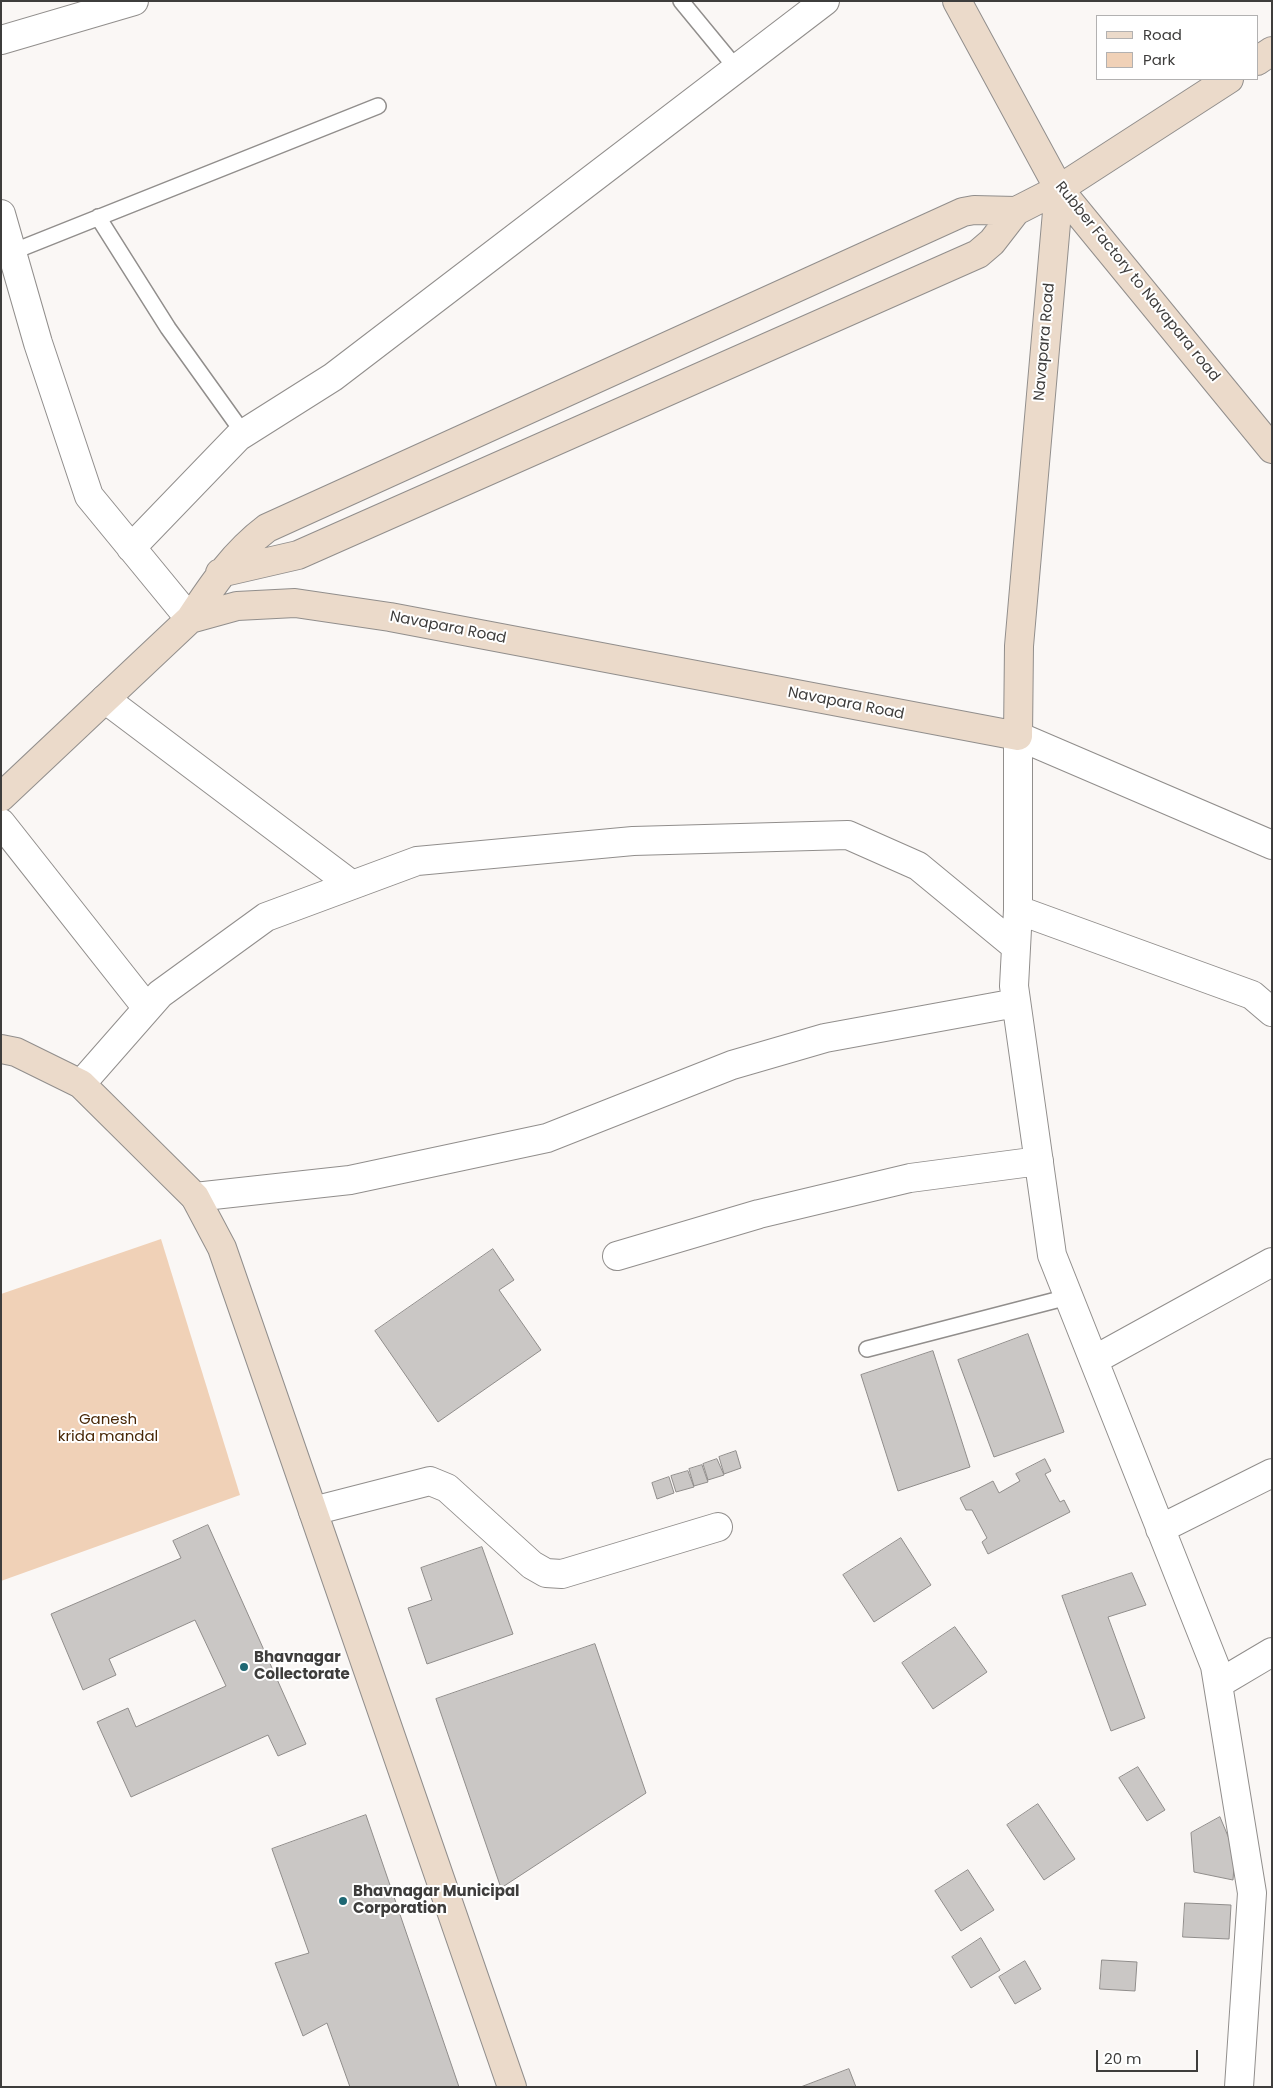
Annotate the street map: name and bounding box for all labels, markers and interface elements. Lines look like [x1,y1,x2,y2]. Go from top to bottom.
legend [1096,15,1258,80]
text: Road [1143,24,1182,45]
text: Park [1143,49,1175,70]
street label: Rubber Factory to Navapara road [1051,179,1223,385]
street label: Navapara Road [1031,282,1059,402]
street label: Navapara Road [388,608,508,648]
street label: Navapara Road [786,684,906,724]
park label: Ganesh krida mandal [58,1411,158,1446]
place label: Bhavnagar Collectorate [254,1649,350,1684]
marker: Bhavnagar Collectorate [238,1661,250,1673]
place label: Bhavnagar Municipal Corporation [353,1883,520,1918]
marker: Bhavnagar Municipal Corporation [337,1895,349,1907]
scale bar [1098,2040,1200,2072]
text: 20 m [1104,2048,1142,2069]

